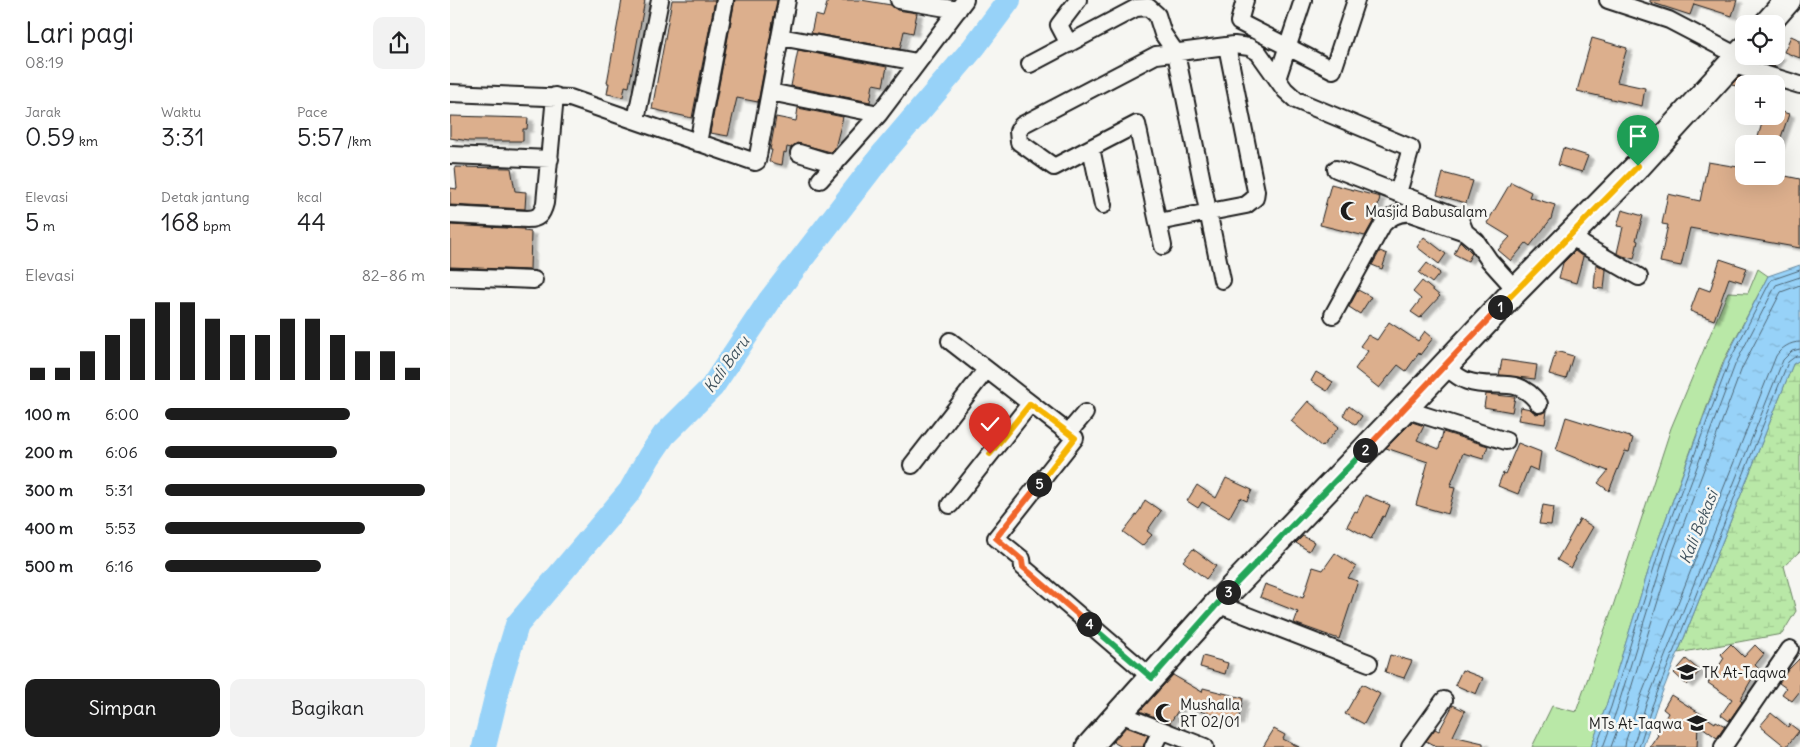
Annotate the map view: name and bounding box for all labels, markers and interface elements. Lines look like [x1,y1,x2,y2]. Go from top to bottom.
text: Lari pagi [25,15,134,51]
map controls [1735,15,1785,185]
button: locate [1735,15,1785,65]
button: share [373,17,425,69]
text: 08:19 [25,52,64,72]
button: + [1735,75,1785,125]
text: Jarak [25,103,61,121]
text: Waktu [161,103,201,121]
text: Pace [297,103,327,121]
pin [1617,115,1659,166]
text: 0.59 [25,121,75,153]
text: 3:31 [161,121,205,153]
text: 5:57 [297,121,344,153]
icon: arrive [1624,122,1652,150]
text: km [75,132,98,150]
text: /km [344,132,372,150]
button: − [1735,135,1785,185]
text: Elevasi [25,188,68,206]
text: Detak jantung [161,188,250,206]
text: kcal [297,188,322,206]
mosque icon: Masjid Babusalam [1339,200,1361,222]
place label: Masjid Babusalam [1365,202,1487,221]
text: 5 [25,206,39,238]
text: 168 [161,206,200,238]
text: 44 [297,206,326,238]
text: m [39,217,55,235]
text: bpm [200,217,231,235]
text: Elevasi [25,265,74,285]
text: 82–86 m [362,265,425,285]
pin: 1 [1488,294,1512,320]
text: 1 [1498,298,1503,316]
water label: Kali Baru [699,330,754,396]
pin [969,403,1011,454]
text: 100 m [25,404,70,424]
text: 6:00 [105,404,139,424]
icon: check [976,410,1004,438]
pin: 2 [1352,438,1378,462]
text: 2 [1362,441,1369,459]
text: 200 m [25,442,73,462]
text: 6:06 [105,442,138,462]
pin: 5 [1026,472,1052,496]
text: 5 [1035,475,1044,493]
text: 300 m [25,480,73,500]
text: 5:31 [105,480,133,500]
water label: Kali Bekasi [1674,485,1723,566]
text: 400 m [25,518,73,538]
text: 5:53 [105,518,136,538]
text: 500 m [25,556,73,576]
text: 6:16 [105,556,133,576]
pin: 3 [1216,580,1240,604]
text: 3 [1225,583,1232,601]
pin: 4 [1076,612,1102,636]
text: 4 [1085,615,1094,633]
school or university icon: TK At-Taqwa [1676,661,1698,683]
place label: TK At-Taqwa [1702,663,1787,682]
button: Simpan [25,679,220,737]
button: Bagikan [230,679,425,737]
place label: Mushalla RT 02/01 [1180,695,1241,731]
mosque icon: Mushalla RT 02/01 [1154,702,1176,724]
school or university icon: MTs At-Taqwa [1686,712,1708,734]
place label: MTs At-Taqwa [1589,714,1682,733]

